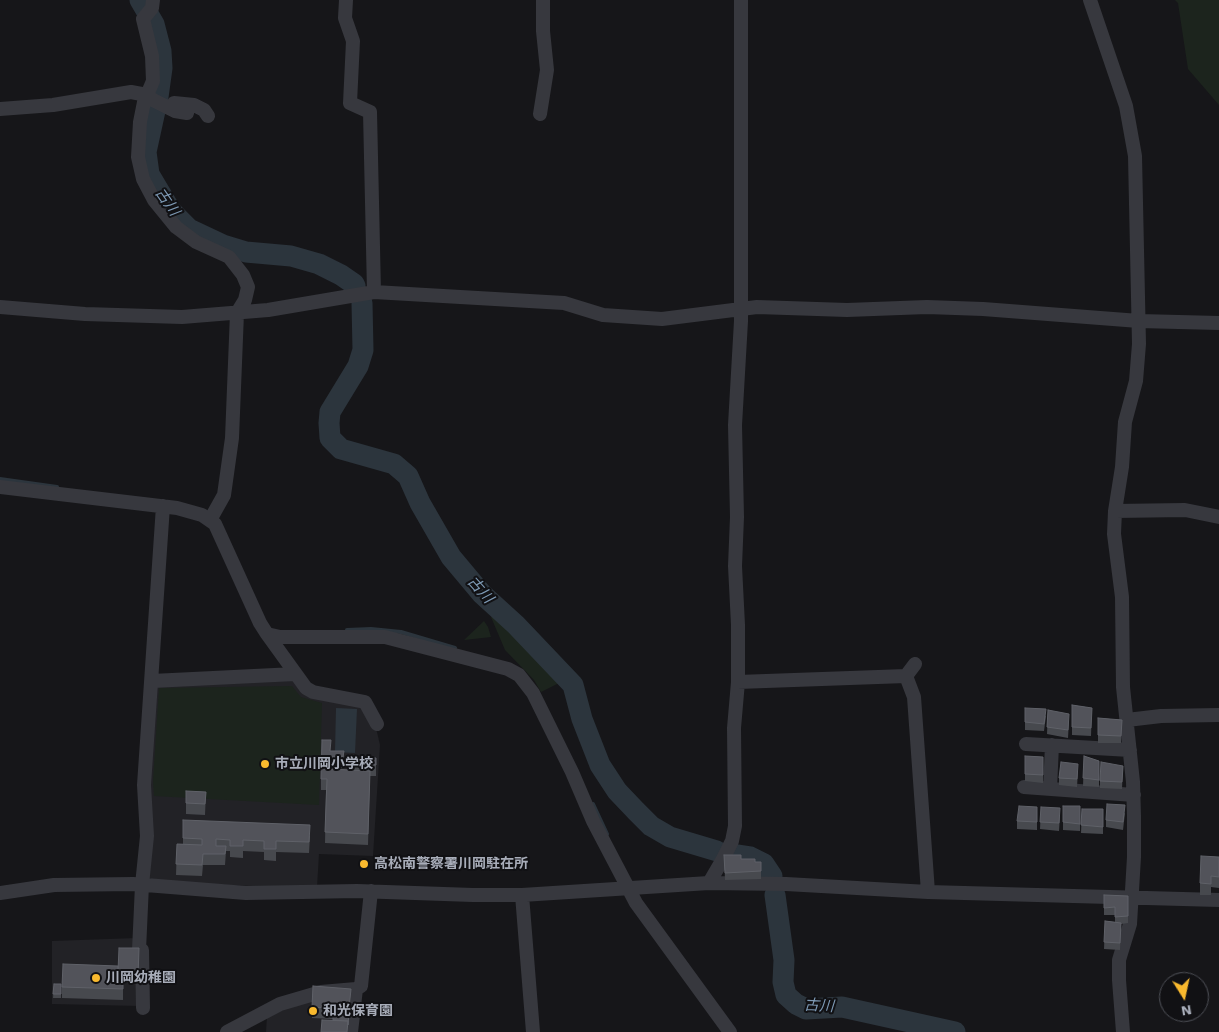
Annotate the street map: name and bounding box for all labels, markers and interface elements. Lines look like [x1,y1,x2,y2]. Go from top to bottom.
water label: 古川 [151,185,183,219]
water label: 古川 [463,573,497,607]
place label: 市立川岡小学校 [275,756,373,772]
marker: 市立川岡小学校 [259,758,271,770]
place label: 高松南警察署川岡駐在所 [374,856,528,872]
marker: 高松南警察署川岡駐在所 [358,858,370,870]
place label: 川岡幼稚園 [106,970,176,986]
marker: 川岡幼稚園 [90,972,102,984]
north arrow [1159,972,1209,1022]
water label: 古川 [804,996,834,1016]
text: N [1180,1002,1193,1020]
place label: 和光保育園 [323,1003,393,1019]
marker: 和光保育園 [307,1005,319,1017]

